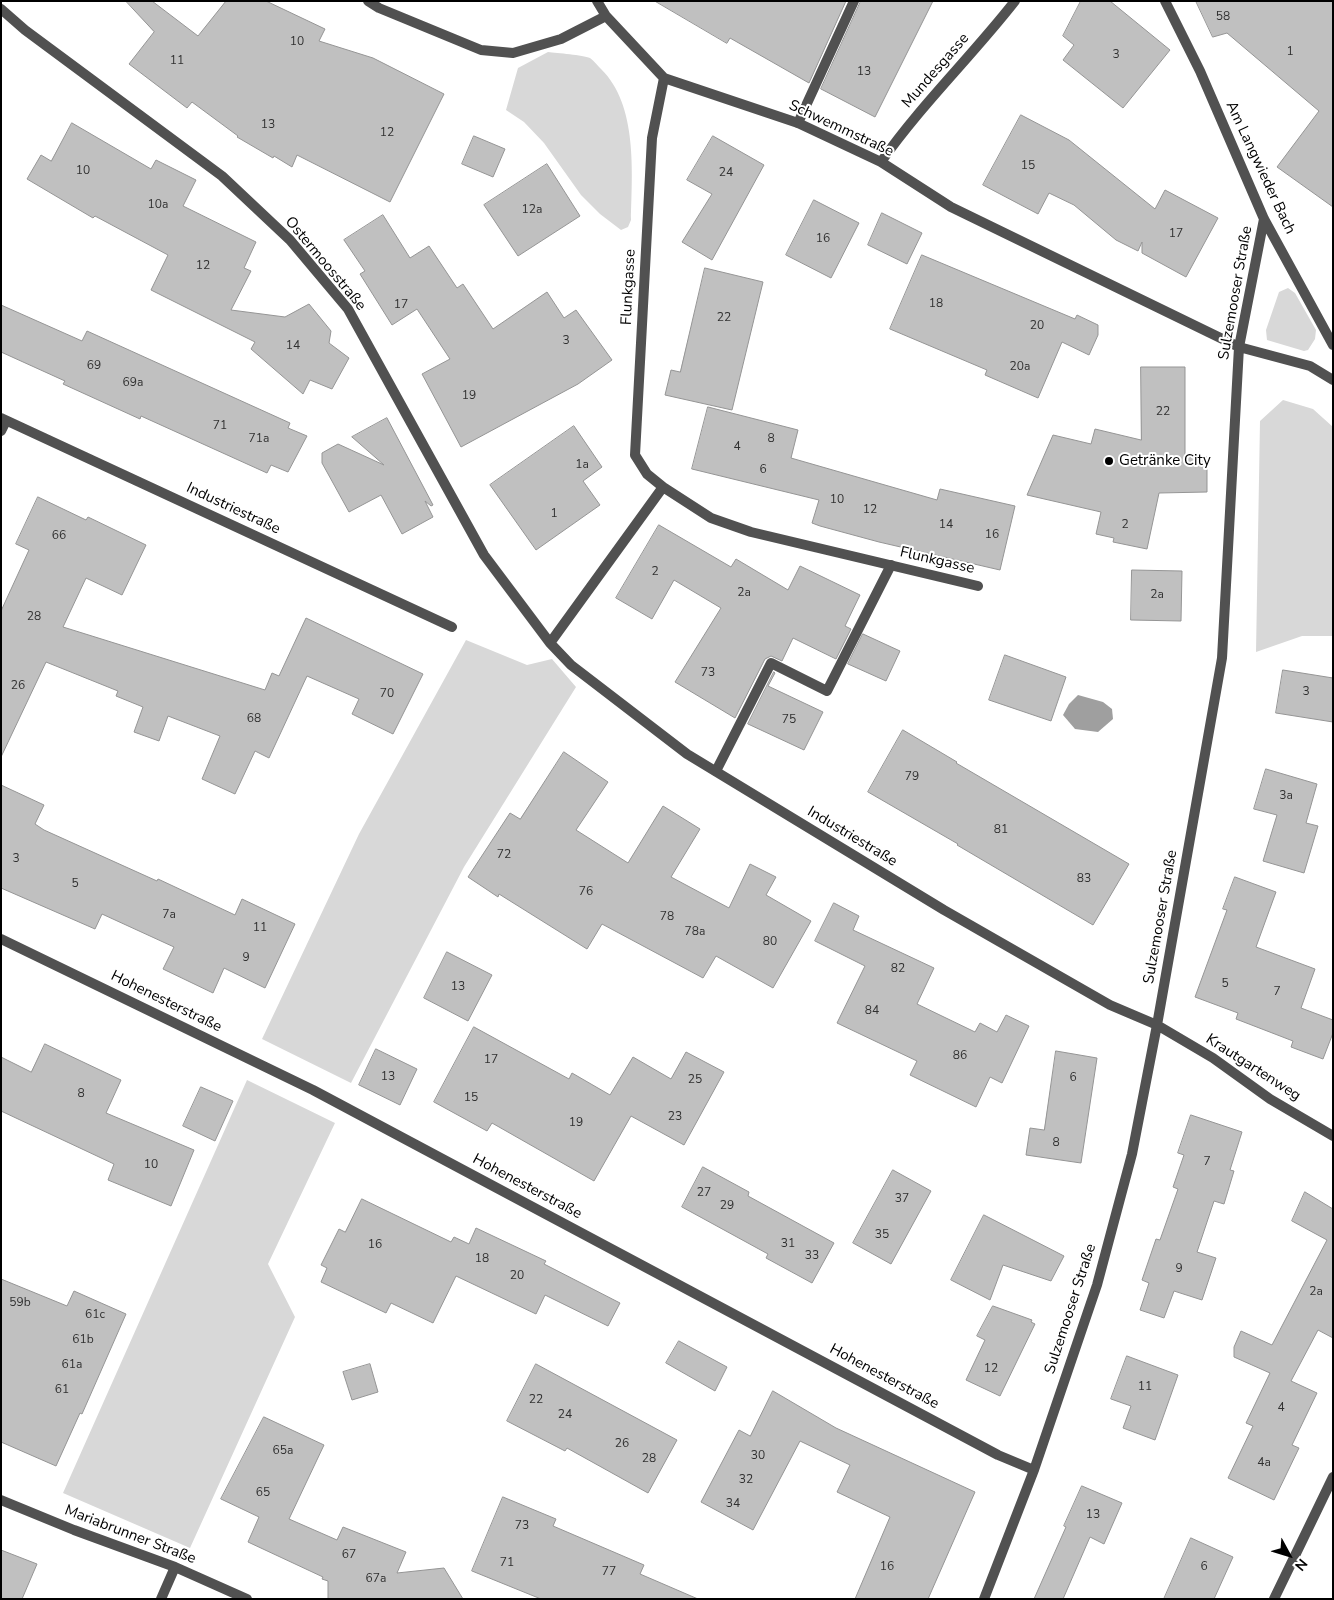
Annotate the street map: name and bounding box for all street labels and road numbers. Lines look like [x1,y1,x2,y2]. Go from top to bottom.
street label: Mundesgasse [899,30,973,112]
street label: Schwemmstraße [786,97,896,161]
street label: Am Langwieder Bach [1221,99,1299,237]
street label: Ostermoosstraße [281,213,369,315]
street label: Sulzemooser Straße [1215,225,1257,361]
street label: Flunkgasse [618,249,640,325]
street label: Industriestraße [183,479,283,539]
street label: Flunkgasse [898,544,976,578]
street label: Industriestraße [804,803,900,871]
street label: Sulzemooser Straße [1140,849,1182,985]
street label: Hohenesterstraße [108,967,224,1037]
street label: Krautgartenweg [1202,1031,1304,1105]
street label: Hohenesterstraße [469,1151,585,1223]
street label: Sulzemooser Straße [1041,1242,1101,1376]
street label: Hohenesterstraße [826,1341,942,1413]
street label: Mariabrunner Straße [62,1502,198,1568]

